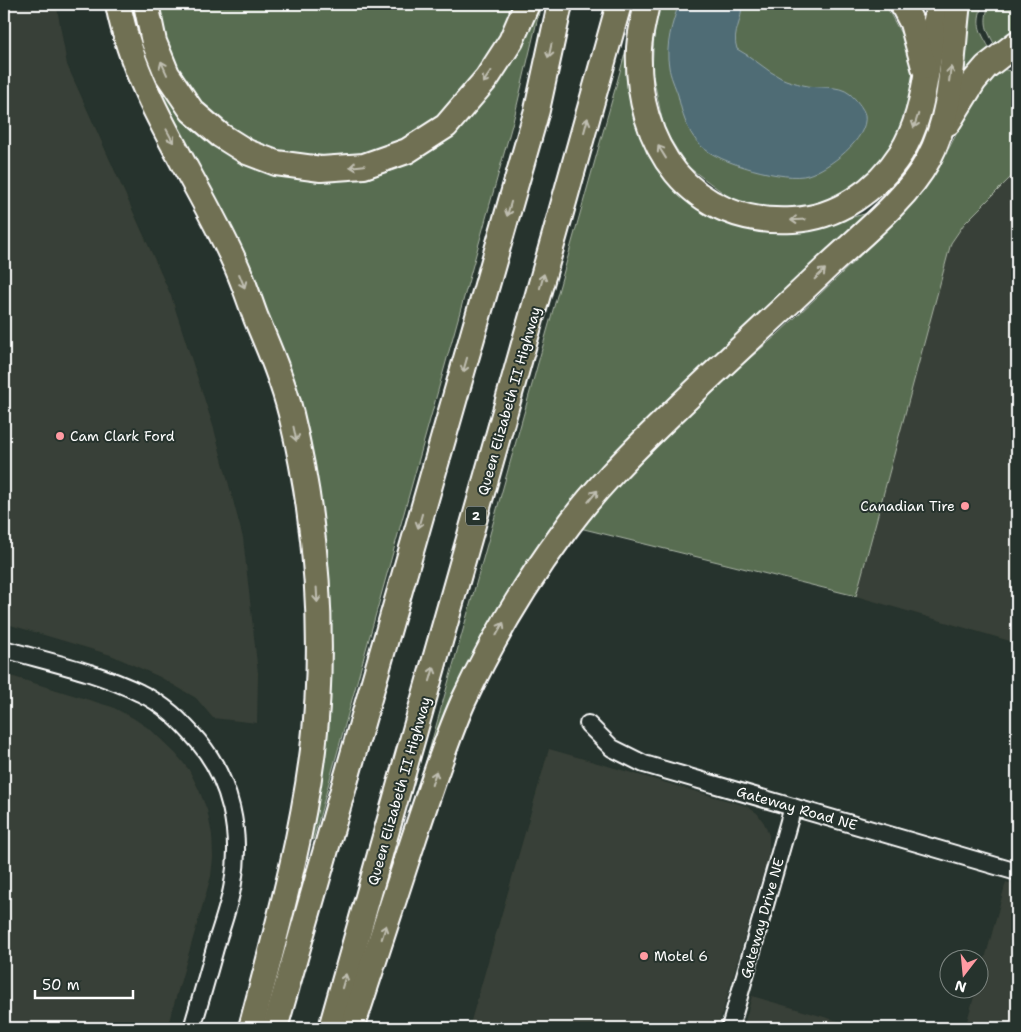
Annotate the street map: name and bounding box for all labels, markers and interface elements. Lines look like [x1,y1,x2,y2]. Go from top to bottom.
one-way arrow [545,43,554,59]
one-way arrow [159,61,169,76]
one-way arrow [945,67,955,83]
one-way arrow [482,70,493,83]
one-way arrow [911,113,920,128]
one-way arrow [581,117,591,133]
one-way arrow [165,128,175,143]
one-way arrow [656,145,666,159]
one-way arrow [349,161,365,171]
one-way arrow [504,200,514,216]
one-way arrow [791,215,807,224]
one-way arrow [814,268,827,280]
one-way arrow [238,273,247,288]
one-way arrow [538,274,548,290]
street label: Queen Elizabeth II Highway [473,305,545,497]
one-way arrow [459,357,469,373]
one-way arrow [291,426,300,442]
place label: Cam Clark Ford [70,427,175,445]
marker: Cam Clark Ford [54,430,66,442]
one-way arrow [587,490,598,503]
place label: Canadian Tire [860,497,955,515]
marker: Canadian Tire [959,500,971,512]
road number: 2 [466,506,486,526]
one-way arrow [414,513,424,529]
one-way arrow [312,587,321,603]
one-way arrow [495,622,505,637]
one-way arrow [427,666,437,682]
street label: Queen Elizabeth II Highway [363,695,435,887]
one-way arrow [430,770,440,786]
street label: Gateway Road NE [734,782,860,834]
street label: Gateway Drive NE [736,856,788,980]
one-way arrow [379,924,389,940]
place label: Motel 6 [654,947,708,965]
marker: Motel 6 [638,950,650,962]
north arrow [938,950,988,1000]
scale bar [35,967,132,999]
one-way arrow [340,974,350,990]
text: 50 m [42,975,80,995]
text: N [953,976,968,997]

